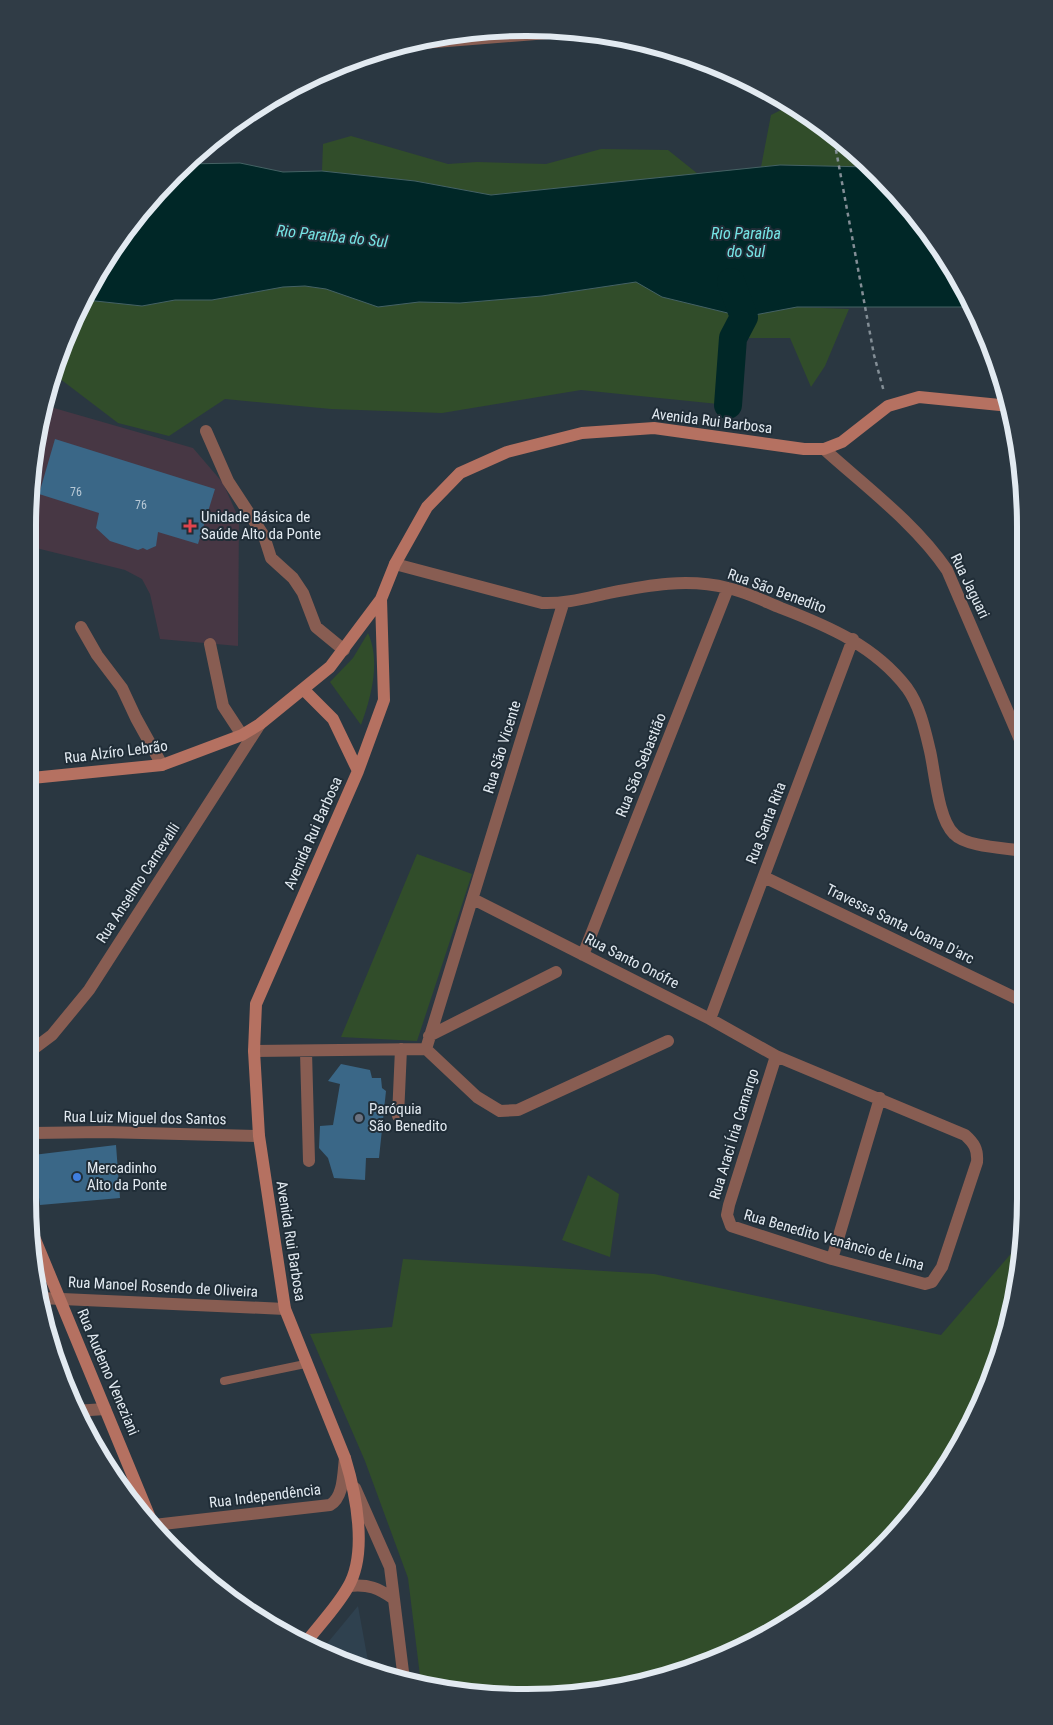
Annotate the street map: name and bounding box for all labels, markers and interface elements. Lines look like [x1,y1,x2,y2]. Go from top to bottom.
water label: Rio Paraíba do Sul [275,221,389,251]
water label: Rio Paraíba do Sul [711,224,781,261]
street label: Avenida Rui Barbosa [651,405,773,437]
house number: 76 [70,485,82,499]
house number: 76 [135,498,147,512]
place label: Unidade Básica de Saúde Alto da Ponte [201,508,321,543]
marker: Unidade Básica de Saúde Alto da Ponte [183,519,197,533]
street label: Rua Jaguari [947,551,993,621]
street label: Rua São Benedito [725,565,829,617]
street label: Rua São Vicente [479,698,525,796]
street label: Rua São Sebastião [612,710,670,820]
street label: Rua Alzíro Lebrão [63,737,169,767]
street label: Avenida Rui Barbosa [280,774,346,892]
street label: Rua Santa Rita [742,780,790,866]
street label: Rua Anselmo Carnevalli [92,820,184,946]
street label: Travessa Santa Joana D'arc [823,880,977,968]
street label: Rua Santo Onófre [582,930,682,992]
street label: Rua Araci Íria Camargo [706,1066,762,1202]
place label: Paróquia São Benedito [369,1100,447,1135]
street label: Rua Luiz Miguel dos Santos [63,1108,227,1128]
marker: Paróquia São Benedito [353,1112,365,1124]
place label: Mercadinho Alto da Ponte [87,1159,167,1194]
marker: Mercadinho Alto da Ponte [71,1171,83,1183]
street label: Avenida Rui Barbosa [273,1180,309,1302]
street label: Rua Benedito Venâncio de Lima [742,1206,926,1274]
street label: Rua Manoel Rosendo de Oliveira [68,1273,258,1301]
street label: Rua Audemo Veneziani [73,1306,143,1438]
street label: Rua Independência [208,1480,322,1512]

